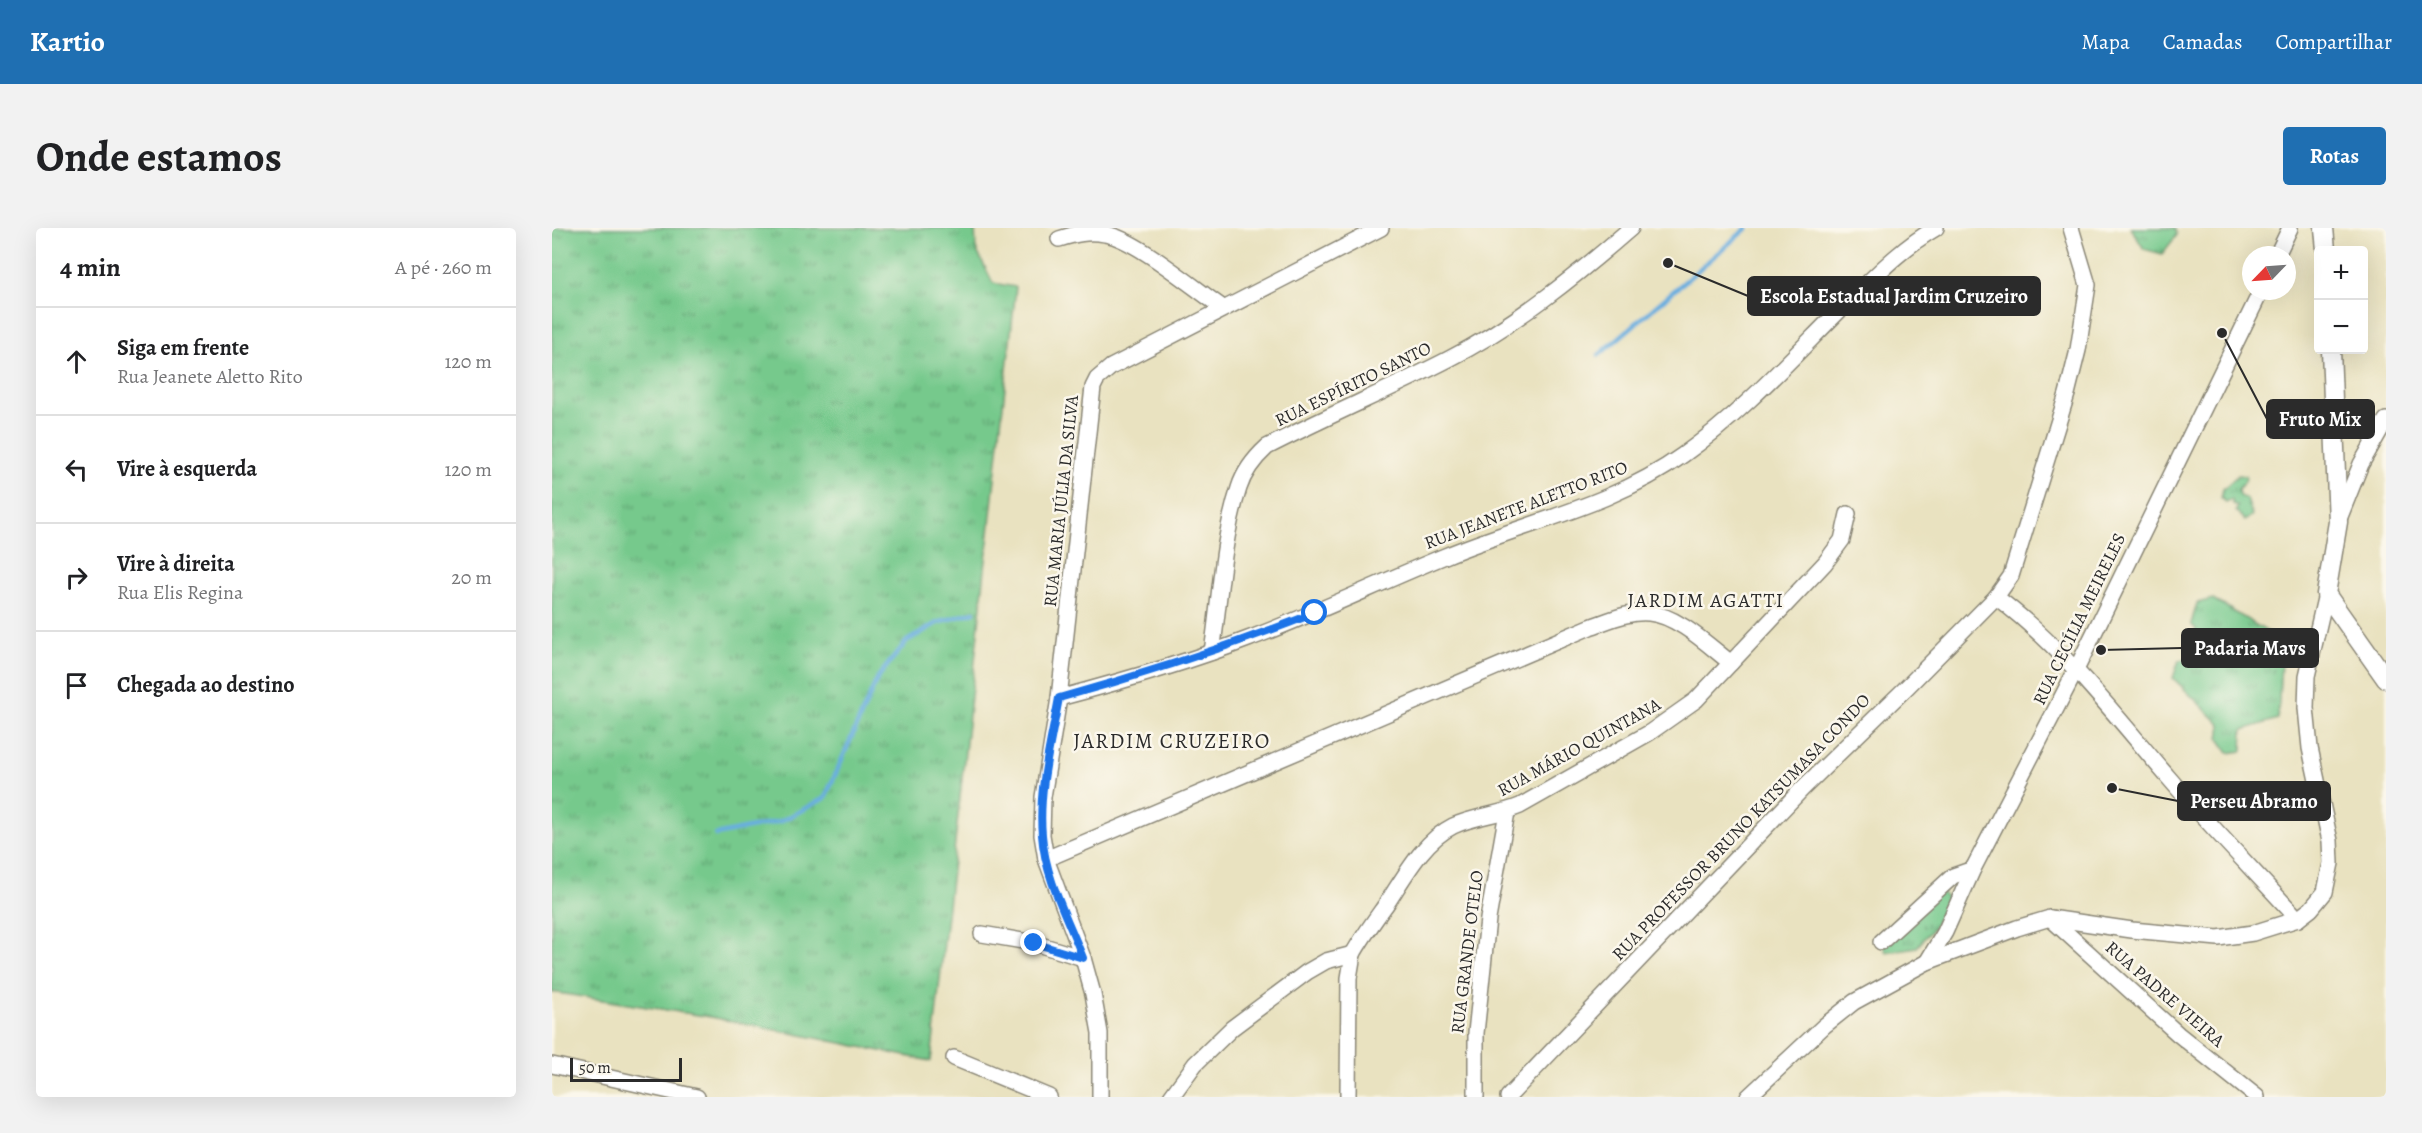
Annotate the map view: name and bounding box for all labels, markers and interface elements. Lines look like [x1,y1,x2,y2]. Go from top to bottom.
text: Kartio [30,23,105,61]
text: Mapa [2081,28,2130,56]
text: Camadas [2163,28,2242,56]
text: Compartilhar [2275,28,2392,56]
button: Rotas [2283,127,2386,185]
text: Onde estamos [36,128,282,185]
north arrow [2242,246,2296,300]
map controls [2314,246,2368,354]
button: + [2314,246,2368,300]
text: 4 min [60,250,121,285]
text: A pé · 260 m [395,254,492,281]
callout: Escola Estadual Jardim Cruzeiro [1748,277,2040,315]
text: Escola Estadual Jardim Cruzeiro [1760,283,2028,310]
button: − [2314,300,2368,354]
text: Siga em frente [117,333,249,363]
street label: RUA ESPÍRITO SANTO [1271,336,1435,432]
icon: ahead [60,345,93,378]
text: 120 m [444,348,492,375]
text: Rua Jeanete Aletto Rito [117,363,303,390]
street label: RUA MARIA JÚLIA DA SILVA [1038,393,1084,608]
callout: Fruto Mix [2267,400,2374,438]
text: Fruto Mix [2279,406,2361,433]
icon: left [60,453,93,486]
text: Vire à esquerda [117,454,257,484]
street label: RUA JEANETE ALETTO RITO [1421,455,1631,555]
text: 120 m [444,456,492,483]
street label: RUA CECÍLIA MEIRELES [2027,529,2131,709]
text: Vire à direita [117,549,235,579]
icon: right [60,561,93,594]
text: 20 m [451,564,492,591]
text: Rua Elis Regina [117,579,243,606]
district label: JARDIM AGATTI [1627,587,1785,614]
route start [1301,599,1327,625]
callout: Padaria Mavs [2182,629,2318,667]
text: Padaria Mavs [2194,635,2306,662]
icon: arrive [60,669,93,702]
text: Chegada ao destino [117,670,295,700]
street label: RUA PROFESSOR BRUNO KATSUMASA CONDO [1607,688,1875,966]
street label: RUA MÁRIO QUINTANA [1493,692,1665,802]
district label: JARDIM CRUZEIRO [1073,727,1271,755]
callout: Perseu Abramo [2178,782,2330,820]
text: Perseu Abramo [2190,788,2318,815]
street label: RUA GRANDE OTELO [1445,869,1489,1035]
route end [1020,929,1046,955]
street label: RUA PADRE VIEIRA [2100,935,2230,1053]
scale bar [570,1055,682,1082]
text: 50 m [579,1057,611,1079]

